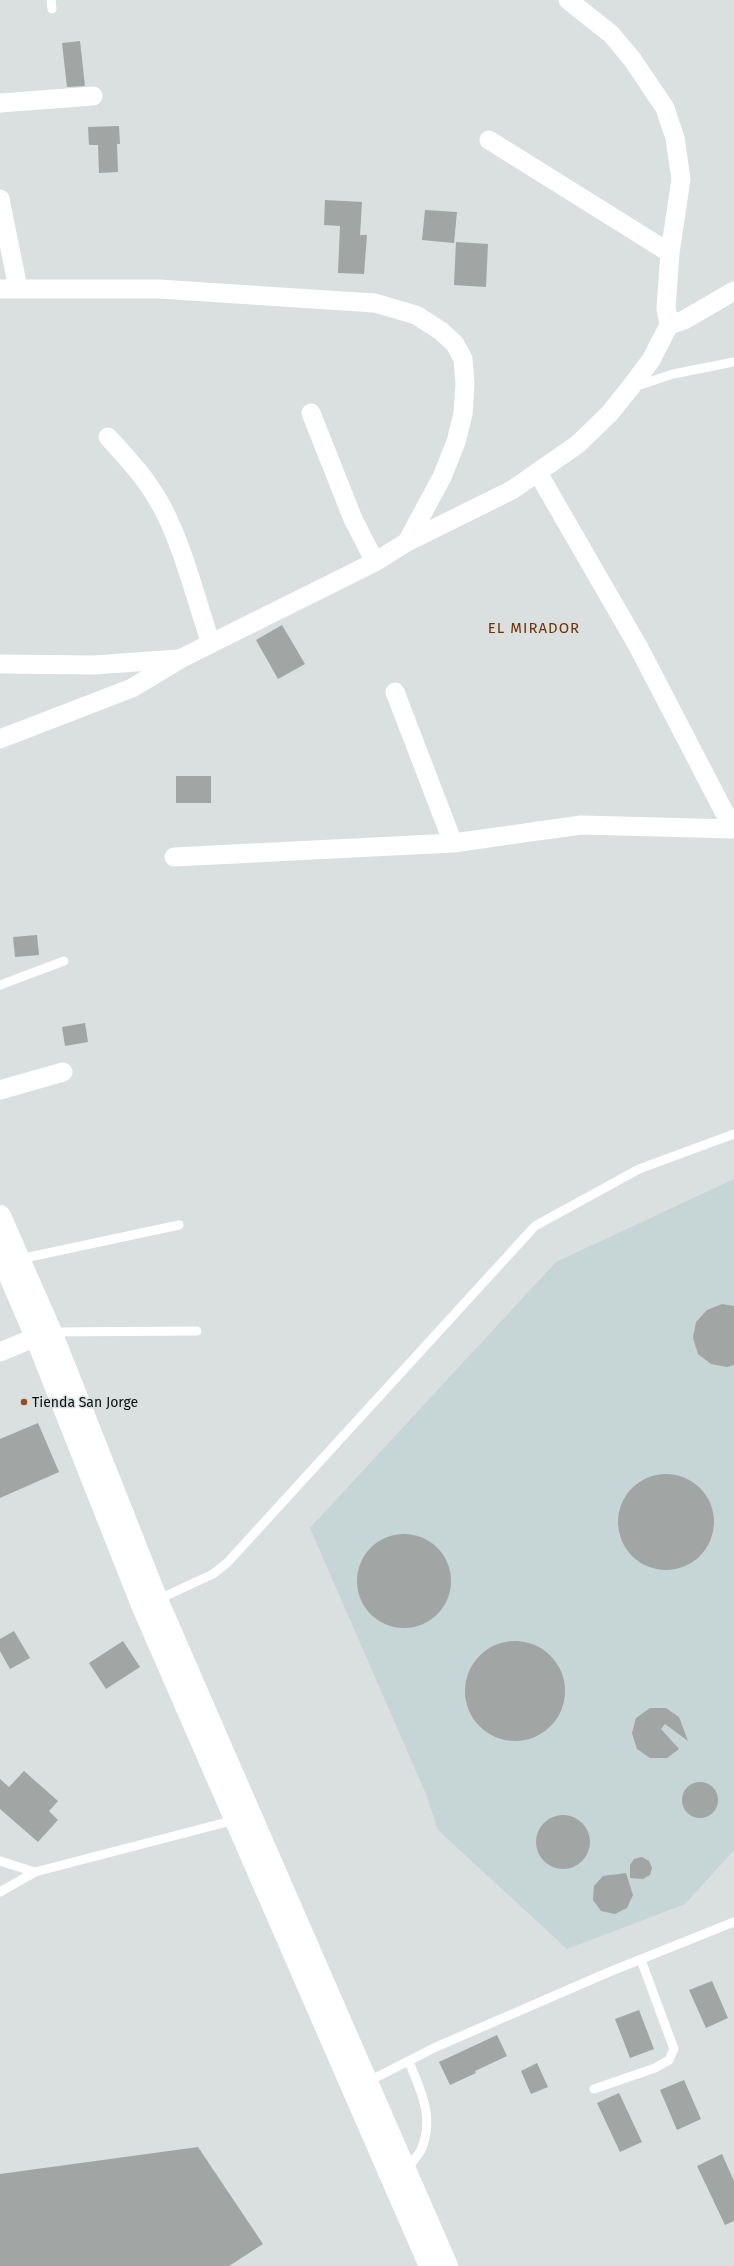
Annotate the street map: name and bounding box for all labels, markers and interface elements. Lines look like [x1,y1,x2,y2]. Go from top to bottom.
district label: EL MIRADOR [488,619,580,637]
place label: Tienda San Jorge [32,1394,138,1411]
marker: Tienda San Jorge [19,1397,29,1407]

